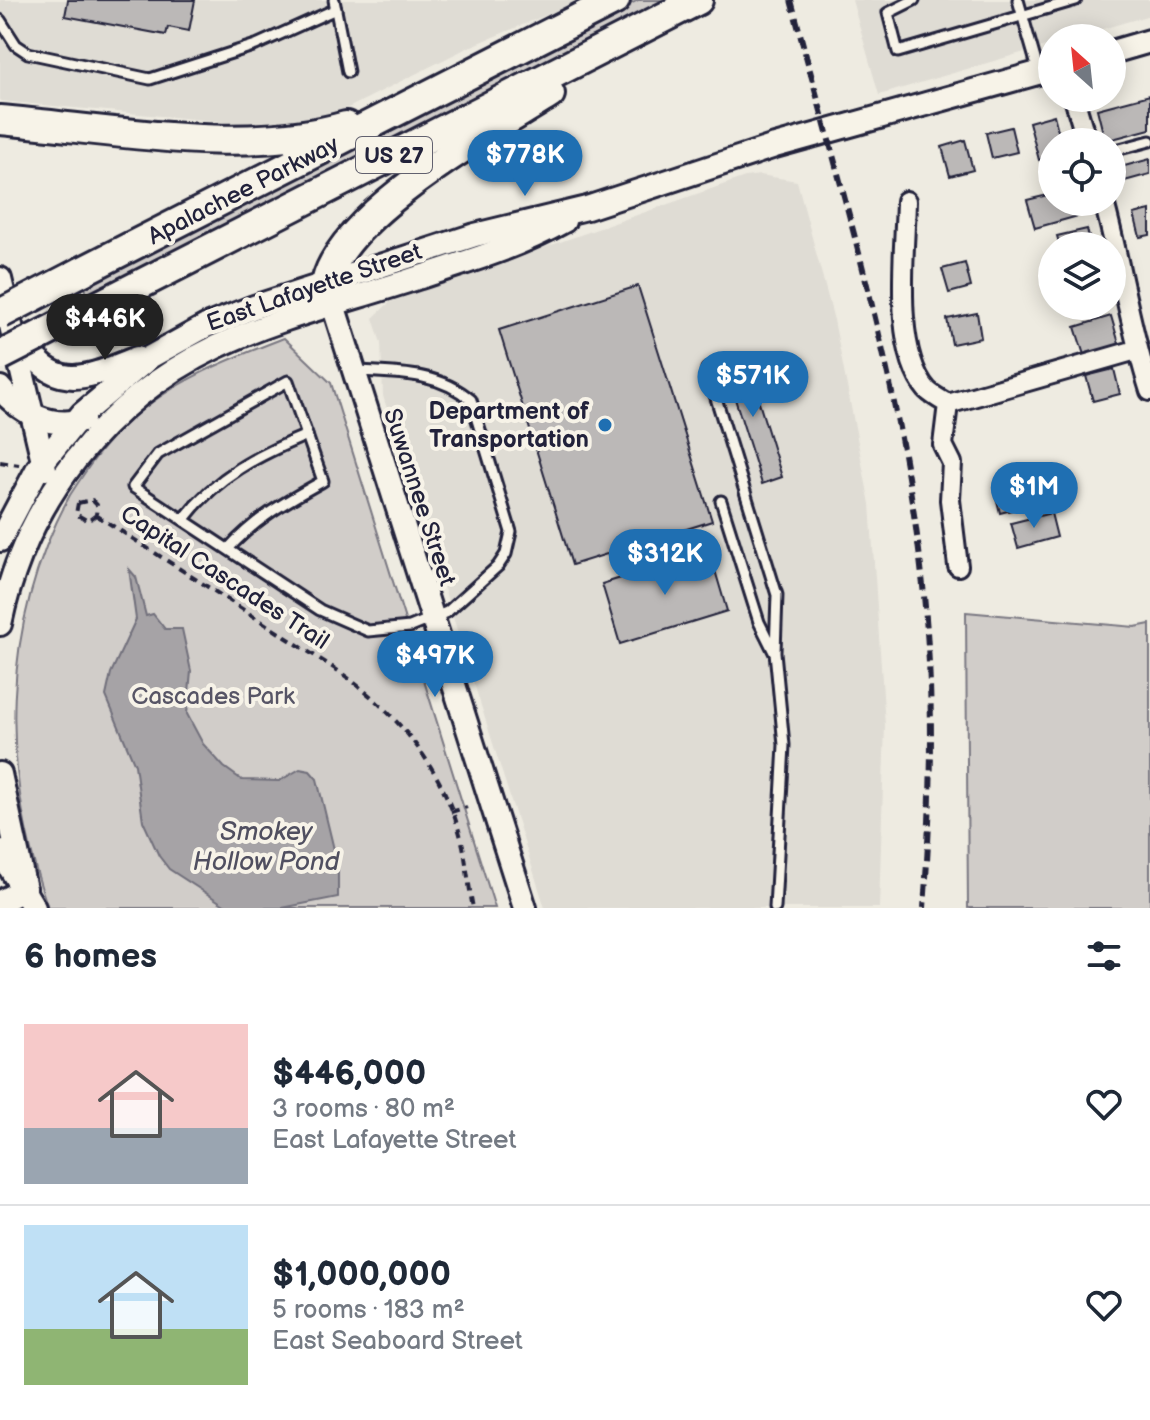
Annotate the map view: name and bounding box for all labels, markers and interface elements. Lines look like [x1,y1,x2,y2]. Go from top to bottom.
north arrow [1038,24,1126,112]
map controls [1038,24,1126,320]
button: locate [1038,128,1126,216]
street label: Apalachee Parkway [143,130,344,251]
pin: $778K [469,130,581,198]
road number: US 27 [356,137,432,173]
text: $778K [485,140,565,171]
button: layers [1038,232,1126,320]
street label: East Lafayette Street [203,237,426,338]
pin: $446K [49,294,161,362]
text: $446K [64,304,146,335]
pin: $571K [697,351,809,419]
text: $571K [715,361,791,392]
place label: Department of Transportation [428,397,590,454]
street label: Suwannee Street [377,405,462,590]
marker: Department of Transportation [596,416,614,434]
pin: $1M [995,462,1073,530]
text: $1M [1009,472,1059,503]
street label: Capital Cascades Trail [115,499,334,656]
pin: $312K [609,529,721,597]
text: $312K [627,539,703,570]
pin: $497K [379,631,491,699]
text: $497K [395,641,475,672]
park label: Cascades Park [131,682,295,711]
water label: Smokey Hollow Pond [193,817,340,878]
icon: filters [1082,934,1126,978]
text: 6 homes [24,936,157,977]
text: $446,000 [272,1053,426,1094]
icon: home [88,1056,184,1152]
icon: heart [1082,1082,1126,1126]
text: 3 rooms · 80 m² [272,1094,455,1125]
text: East Lafayette Street [272,1125,516,1156]
text: $1,000,000 [272,1254,451,1295]
icon: home [88,1257,184,1353]
icon: heart [1082,1283,1126,1327]
text: 5 rooms · 183 m² [272,1295,465,1326]
text: East Seaboard Street [272,1326,523,1357]

